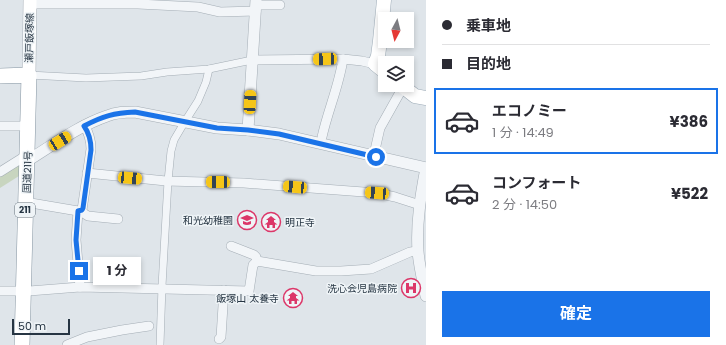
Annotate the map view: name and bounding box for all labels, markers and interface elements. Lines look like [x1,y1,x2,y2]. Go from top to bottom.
north arrow [378,12,414,48]
map controls [378,12,414,92]
street label: 瀬戸飯塚線 [22,13,37,63]
text: 乗車地 [466,15,511,36]
car [313,53,337,65]
text: 目的地 [466,53,511,74]
button: layers [378,56,414,92]
car [243,90,257,114]
text: エコノミー [492,100,567,121]
icon: car [444,103,480,139]
text: ¥386 [670,111,708,132]
text: 1 分 · 14:49 [492,123,554,142]
car [47,130,73,152]
route start [367,148,385,166]
street label: 国道211号 [19,151,36,193]
car [118,171,142,185]
text: コンフォート [492,172,582,193]
icon: car [444,175,480,211]
car [206,176,230,188]
car [283,180,307,194]
text: ¥522 [671,183,708,204]
car [365,186,389,200]
text: 2 分 · 14:50 [492,195,557,214]
road number: 211 [15,203,35,217]
school or university icon: 和光幼稚園 [236,209,258,231]
temple icon: 明正寺 [260,211,282,233]
place label: 和光幼稚園 [183,213,233,228]
place label: 明正寺 [285,215,315,230]
callout: 1 分 [93,257,141,285]
text: 1 分 [107,261,127,280]
route end [70,262,88,280]
hospital icon: 洗心会児島病院 [400,277,422,299]
place label: 洗心会児島病院 [327,281,397,296]
temple icon: 飯塚山 太養寺 [282,287,304,309]
place label: 飯塚山 太養寺 [216,291,279,306]
button: 確定 [442,291,710,337]
scale bar [12,317,70,336]
text: 50 m [18,318,46,334]

